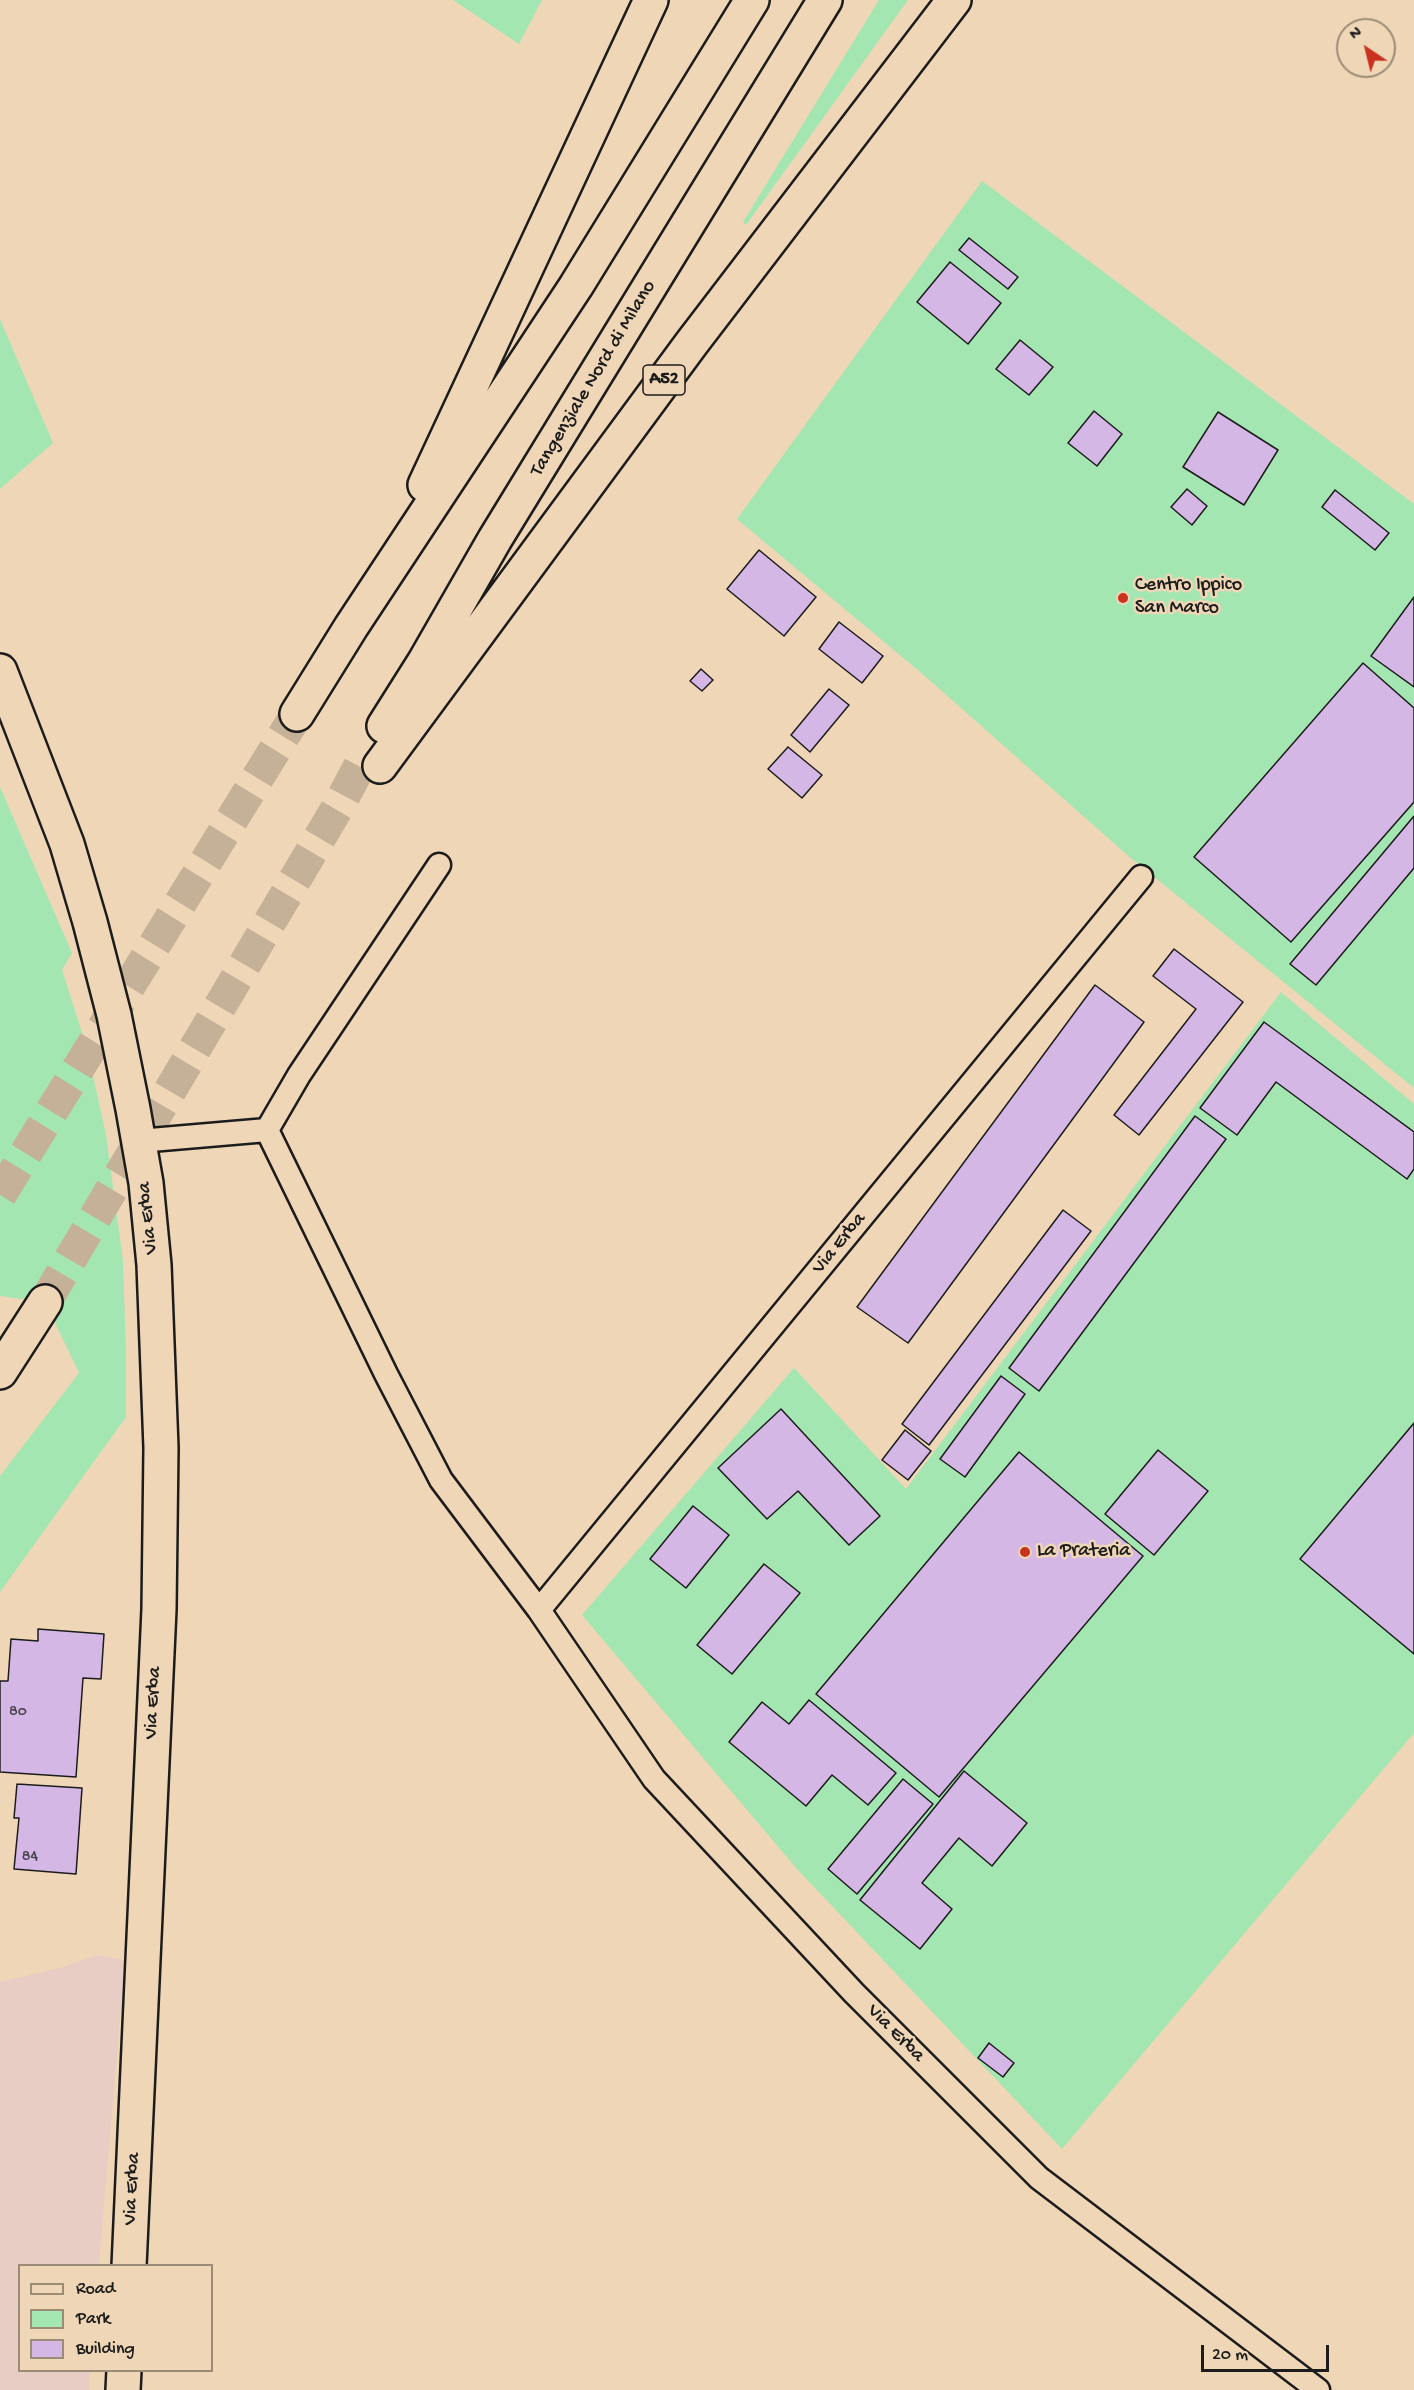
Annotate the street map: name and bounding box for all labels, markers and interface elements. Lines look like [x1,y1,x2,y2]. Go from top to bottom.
north arrow [1336,18,1396,78]
text: N [1347,24,1366,45]
street label: Tangenziale Nord di Milano [526,277,662,481]
road number: A52 [643,365,685,395]
place label: Centro Ippico San Marco [1135,574,1242,621]
marker: Centro Ippico San Marco [1116,591,1130,605]
street label: Via Erba [133,1181,165,1255]
street label: Via Erba [808,1208,872,1280]
place label: La Prateria [1037,1540,1130,1564]
marker: La Prateria [1018,1545,1032,1559]
street label: Via Erba [140,1666,168,1740]
house number: 80 [9,1703,27,1723]
house number: 84 [22,1848,38,1868]
street label: Via Erba [861,2000,929,2068]
street label: Via Erba [119,2152,147,2226]
legend [18,2264,213,2372]
text: Road [76,2279,115,2300]
text: Park [76,2309,110,2330]
scale bar [1204,2333,1332,2371]
text: Building [76,2339,135,2360]
text: 20 m [1212,2345,1248,2366]

